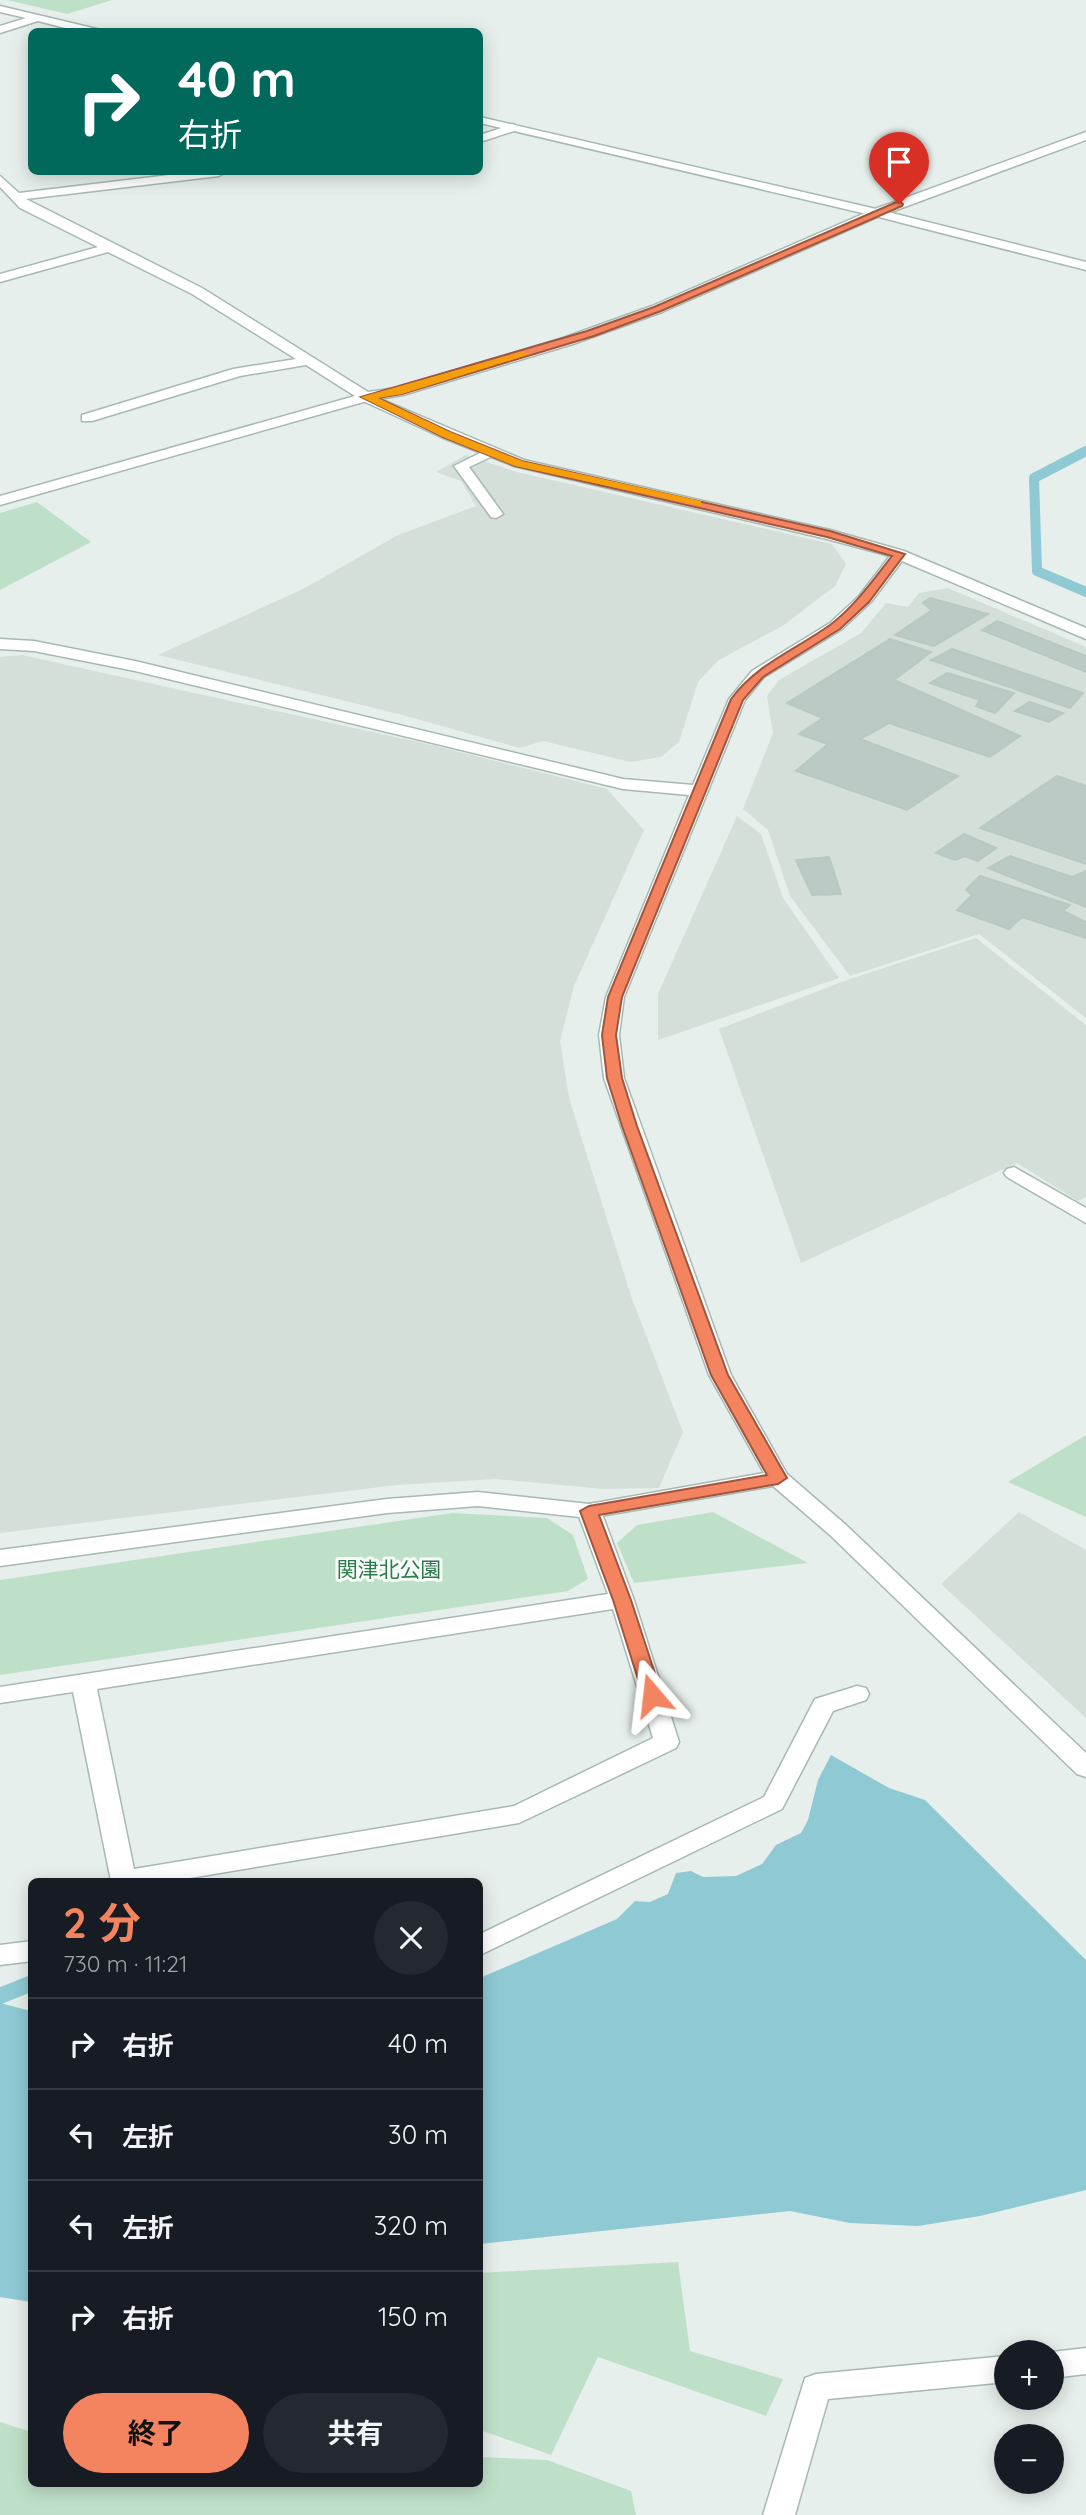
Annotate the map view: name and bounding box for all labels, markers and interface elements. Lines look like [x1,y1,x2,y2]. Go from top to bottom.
text: 40 m [178,48,296,109]
icon: right [63,56,154,147]
text: 右折 [178,114,242,154]
pin [869,132,929,204]
icon: arrive [880,143,918,181]
park label: 関津北公園 [337,1556,442,1582]
position arrow [615,1658,689,1732]
text: 2 分 [63,1896,141,1949]
button: close [374,1901,448,1975]
text: 730 m · 11:21 [63,1949,187,1978]
icon: right [63,2025,101,2063]
text: 40 m [388,2027,448,2060]
text: 右折 [122,2029,174,2062]
icon: left [63,2116,101,2154]
text: 30 m [388,2118,448,2151]
text: 左折 [122,2120,174,2153]
icon: left [63,2207,101,2245]
text: 320 m [374,2209,448,2242]
text: 左折 [122,2211,174,2244]
icon: right [63,2298,101,2336]
text: 150 m [378,2300,448,2333]
text: 右折 [122,2302,174,2335]
map controls [994,2340,1064,2494]
button: + [994,2340,1064,2410]
button: 終了 [63,2393,249,2473]
button: 共有 [263,2393,448,2473]
button: − [994,2424,1064,2494]

